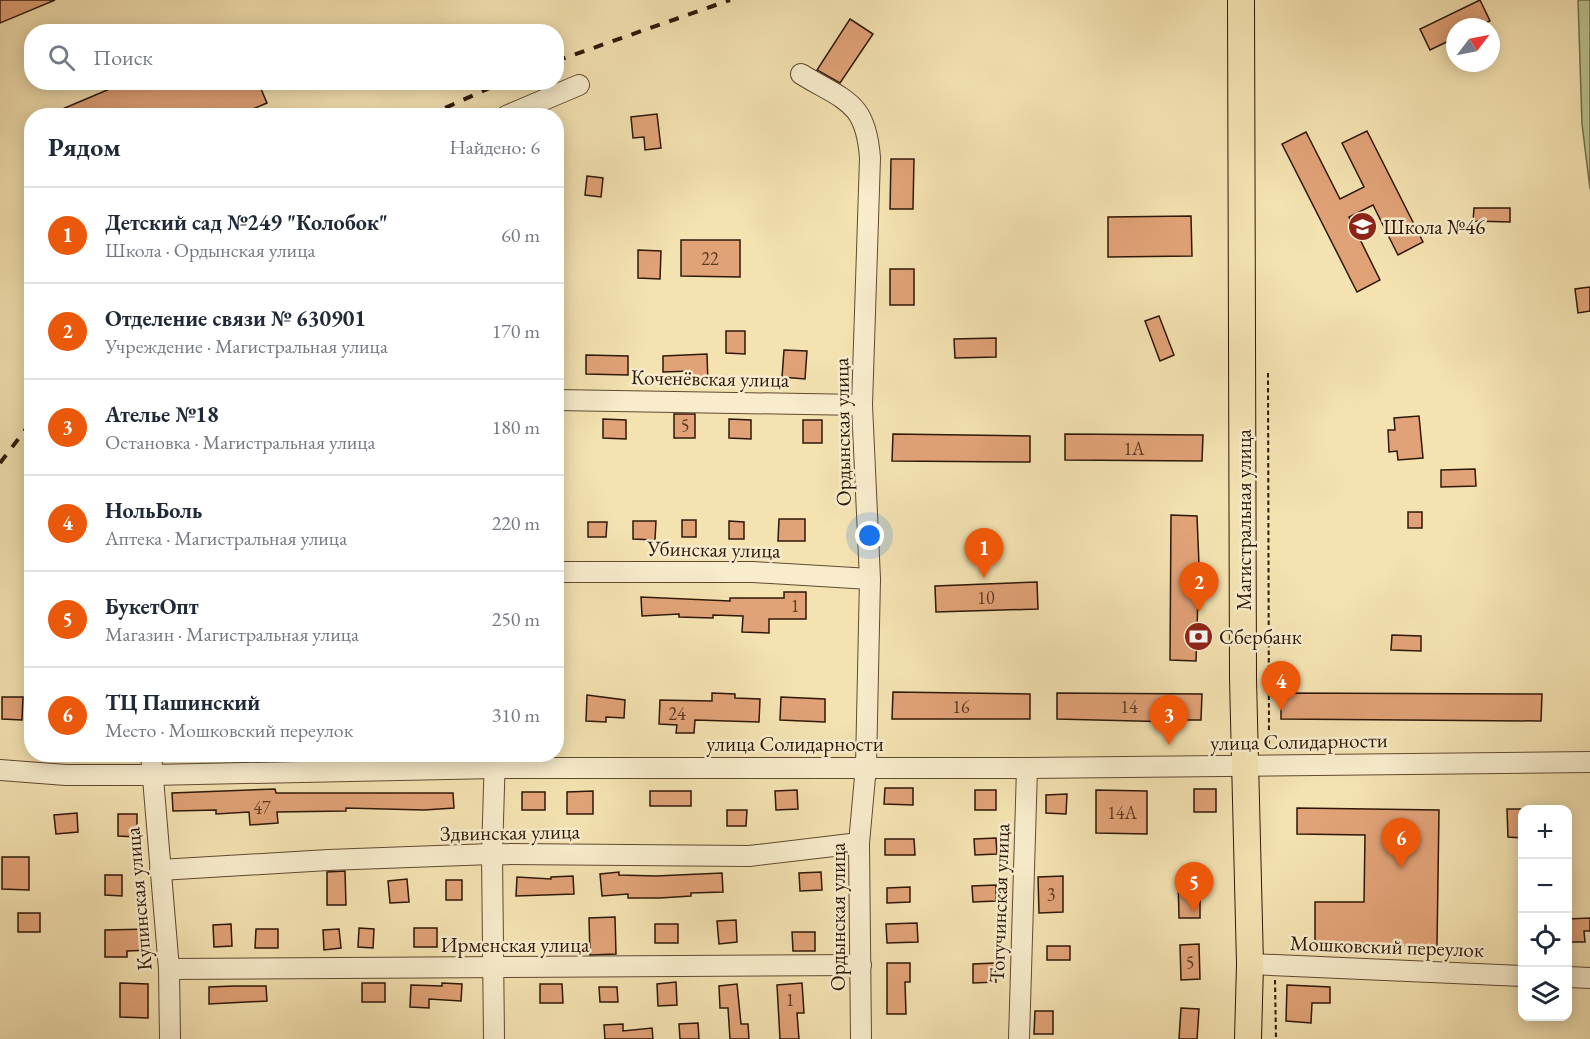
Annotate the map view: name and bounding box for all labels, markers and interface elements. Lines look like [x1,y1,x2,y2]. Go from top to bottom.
north arrow [1446,18,1500,72]
search box [24,24,564,90]
icon: search [45,41,78,74]
text: Поиск [93,43,153,72]
text: Рядом [48,130,121,164]
text: Найдено: 6 [449,134,540,160]
text: Детский сад №249 "Колобок" [105,208,388,237]
school or university icon: Школа №46 [1346,210,1378,242]
place label: Школа №46 [1383,213,1485,240]
text: 1 [62,222,73,248]
text: 60 m [501,222,540,248]
text: Школа · Ордынская улица [105,237,315,263]
house number: 22 [701,247,719,270]
text: Отделение связи № 630901 [105,304,366,333]
text: 2 [62,318,73,344]
text: 170 m [492,318,540,344]
text: Учреждение · Магистральная улица [105,333,388,359]
street label: Ордынская улица [827,357,857,507]
street label: Коченёвская улица [631,363,790,393]
text: Ателье №18 [105,400,219,429]
text: 3 [62,414,73,440]
text: 180 m [492,414,540,440]
house number: 5 [681,414,689,437]
text: Остановка · Магистральная улица [105,429,376,455]
street label: Магистральная улица [1230,429,1257,611]
house number: 1А [1123,437,1145,460]
text: НольБоль [105,496,202,525]
text: 4 [62,510,73,536]
text: 220 m [492,510,540,536]
your location [855,521,884,550]
text: Аптека · Магистральная улица [105,525,347,551]
pin: 1 [964,528,1004,578]
street label: Убинская улица [646,534,781,564]
pin: 2 [1180,562,1218,612]
house number: 10 [977,586,995,609]
text: БукетОпт [105,592,199,621]
house number: 1 [791,594,799,617]
text: 5 [62,606,73,632]
text: 250 m [492,606,540,632]
bank icon: Сбербанк [1182,620,1214,652]
text: Магазин · Магистральная улица [105,621,359,647]
place label: Сбербанк [1219,623,1302,650]
pin: 4 [1262,662,1300,711]
text: ТЦ Пашинский [105,688,260,717]
house number: 16 [952,695,970,718]
house number: 14 [1120,695,1138,718]
pin: 3 [1150,696,1188,745]
text: 6 [62,702,73,728]
text: 310 m [492,702,540,728]
house number: 24 [668,702,686,725]
text: Место · Мошковский переулок [105,717,353,743]
street label: улица Солидарности [1210,726,1388,756]
street label: улица Солидарности [706,730,884,757]
house number: 47 [253,796,271,819]
house number: 14А [1107,801,1137,824]
map controls [1518,805,1572,1021]
button: + [1518,805,1572,859]
street label: Здвинская улица [440,817,581,847]
pin: 6 [1382,818,1420,868]
street label: Тогучинская улица [983,822,1015,983]
street label: Купинская улица [118,826,158,972]
street label: Ордынская улица [824,842,851,991]
button: − [1518,859,1572,913]
pin: 5 [1174,862,1214,912]
house number: 3 [1047,883,1055,906]
button: locate [1518,913,1572,967]
street label: Мошковский переулок [1290,929,1484,963]
street label: Ирменская улица [441,931,590,958]
house number: 5 [1186,951,1194,974]
button: layers [1518,967,1572,1021]
house number: 1 [786,988,794,1011]

